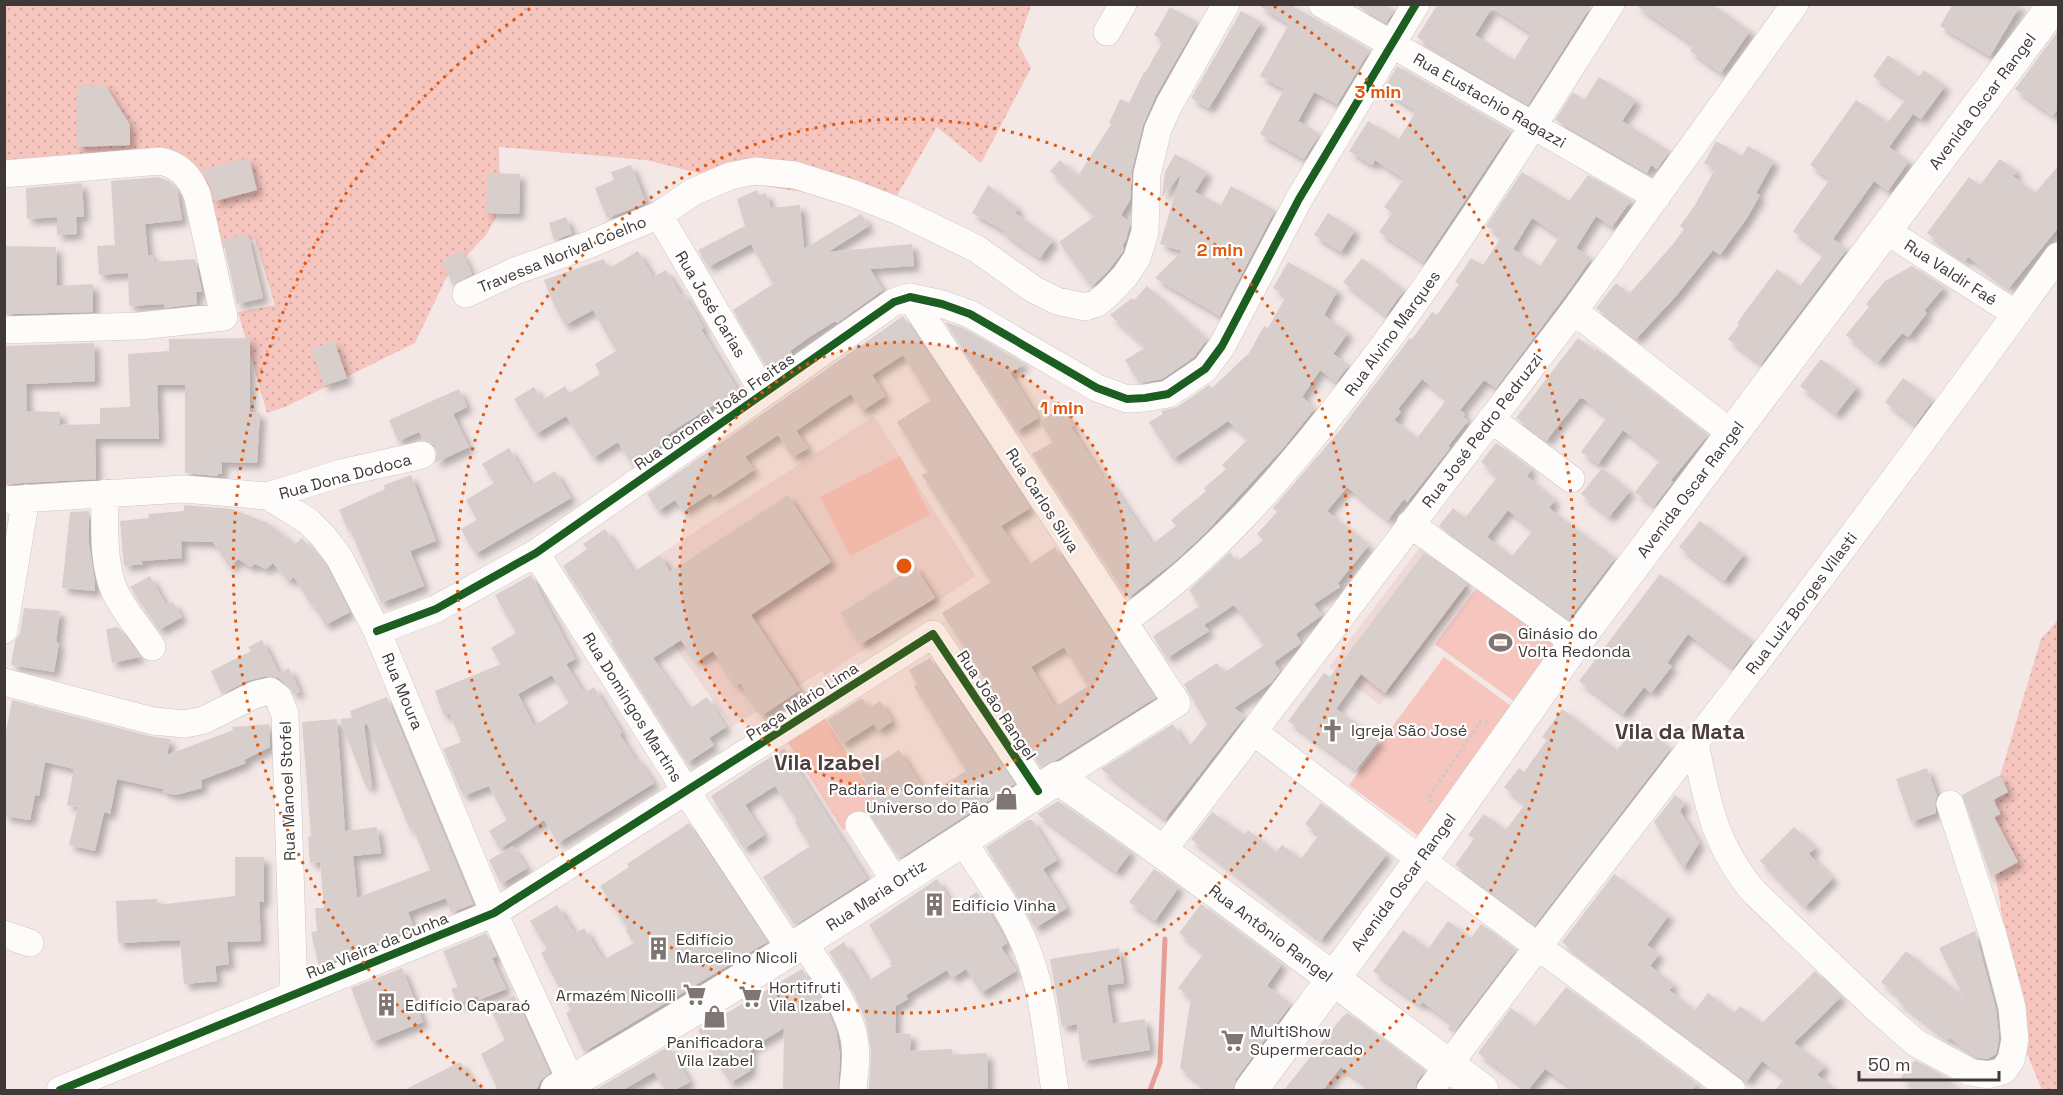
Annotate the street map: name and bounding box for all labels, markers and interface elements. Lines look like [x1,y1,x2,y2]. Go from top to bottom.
street label: Avenida Oscar Rangel [1924,29,2041,174]
street label: Rua Eustachio Ragazzi [1410,48,1570,153]
text: 3 min [1355,80,1401,103]
street label: Travessa Norival Coelho [475,211,650,298]
street label: Rua Valdir Faé [1900,235,2001,310]
text: 2 min [1197,238,1243,261]
street label: Rua José Carias [670,247,751,362]
street label: Rua Alvino Marques [1340,266,1445,400]
street label: Rua Coronel João Freitas [630,348,799,475]
street label: Rua José Pedro Pedruzzi [1417,349,1548,512]
text: 1 min [1040,396,1084,419]
street label: Avenida Oscar Rangel [1632,417,1749,562]
street label: Rua Carlos Silva [1001,444,1084,556]
street label: Rua Dona Dodoca [277,449,414,504]
street label: Rua Luiz Borges Vilasti [1741,528,1862,679]
centre of rings [894,556,914,576]
place label: Ginásio do Volta Redonda [1518,623,1631,662]
street label: Rua Domingos Martins [578,629,687,786]
sports icon: Ginásio do Volta Redonda [1487,629,1513,655]
street label: Rua João Rangel [952,646,1041,764]
street label: Rua Moura [377,649,428,733]
street label: Praça Mário Lima [742,657,862,746]
church icon: Igreja São José [1320,717,1346,743]
district label: Vila da Mata [1615,717,1745,745]
place label: Igreja São José [1351,720,1467,741]
street label: Rua Manoel Stofel [275,721,300,861]
district label: Vila Izabel [774,748,880,776]
place label: Padaria e Confeitaria Universo do Pão [829,779,989,818]
shop icon: Padaria e Confeitaria Universo do Pão [994,785,1020,811]
street label: Avenida Oscar Rangel [1346,809,1461,956]
street label: Rua Maria Ortiz [822,855,931,936]
street label: Rua Antônio Rangel [1204,880,1337,987]
building icon: Edifício Vinha [921,892,947,918]
place label: Edifício Vinha [952,895,1056,916]
street label: Rua Vieira da Cunha [303,907,451,984]
place label: Edifício Marcelino Nicoli [676,929,797,968]
building icon: Edifício Marcelino Nicoli [645,935,671,961]
place label: Hortifruti Vila Izabel [769,977,845,1016]
supermarket icon: Armazém Nicolli [681,982,707,1008]
supermarket icon: Hortifruti Vila Izabel [738,983,764,1009]
place label: Armazém Nicolli [556,985,676,1006]
building icon: Edifício Caparaó [374,992,400,1018]
place label: Edifício Caparaó [405,995,530,1016]
shop icon: Panificadora Vila Izabel [702,1004,728,1030]
place label: MultiShow Supermercado [1250,1021,1363,1060]
supermarket icon: MultiShow Supermercado [1219,1027,1245,1053]
place label: Panificadora Vila Izabel [667,1032,763,1071]
scale bar [1859,1044,1998,1082]
text: 50 m [1868,1053,1910,1076]

